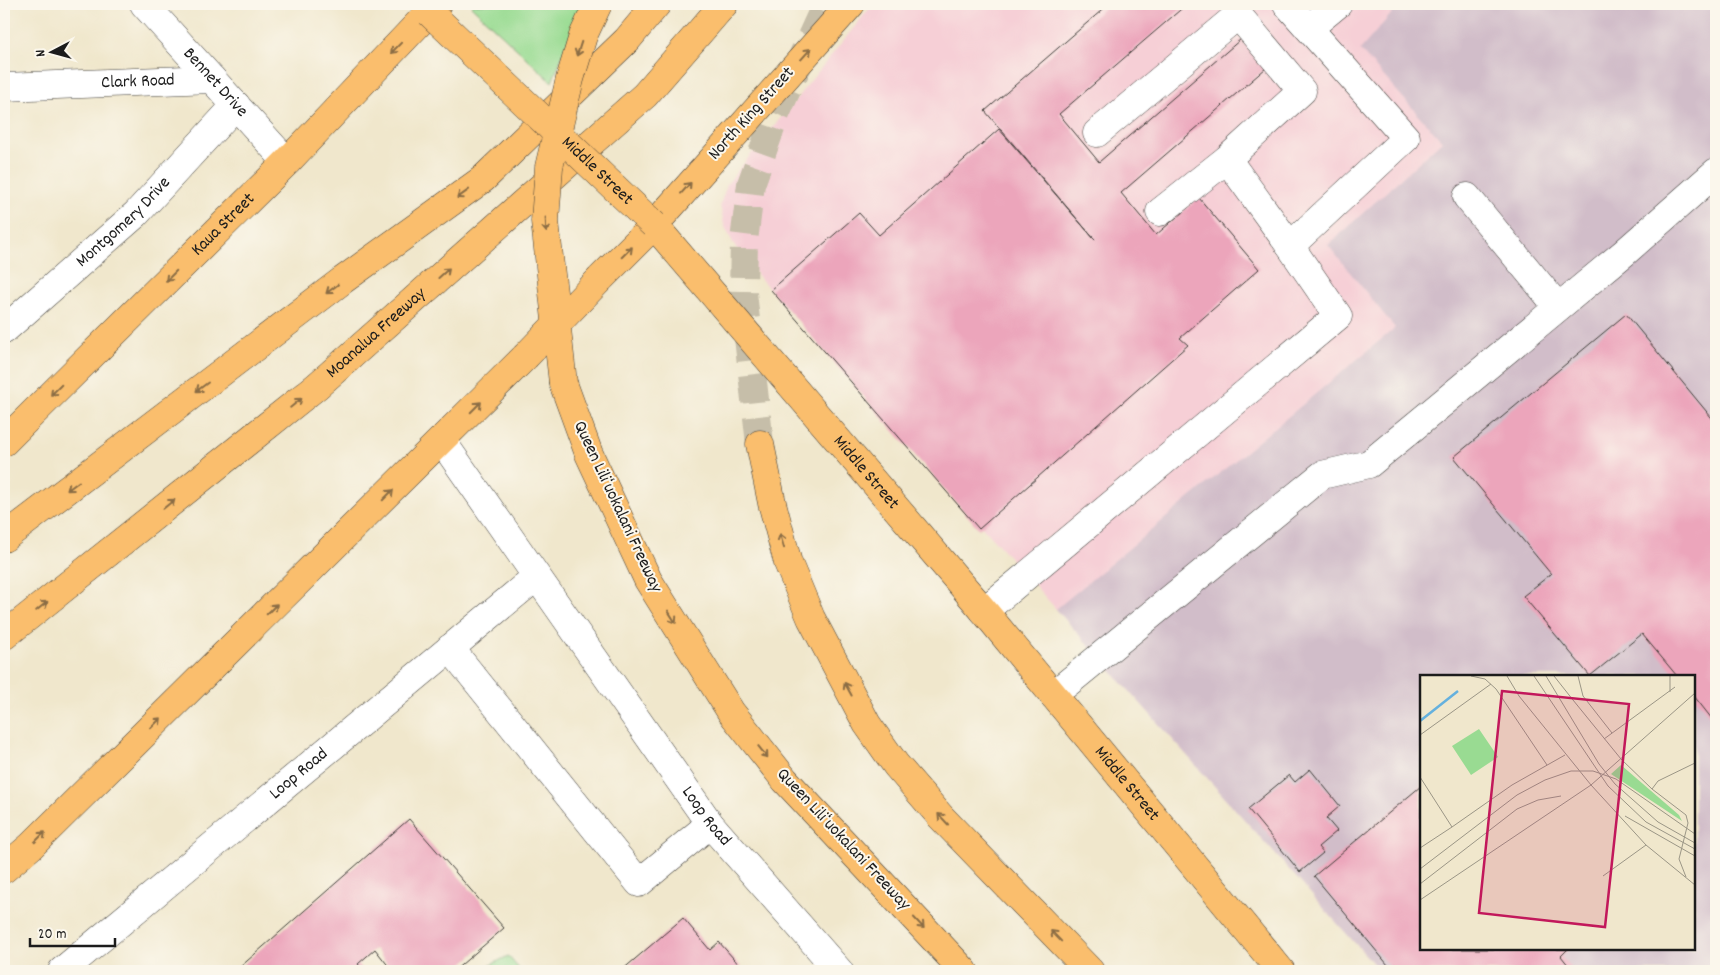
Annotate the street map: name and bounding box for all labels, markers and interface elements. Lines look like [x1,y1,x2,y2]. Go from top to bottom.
north arrow [28,28,78,78]
one-way arrow [574,41,584,57]
street label: Bennet Drive [177,42,253,123]
one-way arrow [390,42,402,54]
one-way arrow [800,48,811,61]
text: N [31,49,51,58]
street label: North King Street [703,61,801,166]
street label: Clark Road [101,68,175,96]
street label: Middle Street [555,131,639,212]
street label: Montgomery Drive [71,171,177,274]
one-way arrow [680,182,692,195]
street label: Kaua Street [186,187,261,262]
one-way arrow [456,189,470,199]
one-way arrow [541,216,550,232]
one-way arrow [621,246,633,258]
one-way arrow [438,267,451,278]
one-way arrow [165,270,178,282]
street label: Moanalua Freeway [321,282,432,385]
one-way arrow [325,284,339,294]
one-way arrow [196,382,209,393]
one-way arrow [50,384,62,396]
one-way arrow [289,397,302,408]
one-way arrow [470,400,482,413]
street label: Queen Liliʻuokalani Freeway [566,417,668,598]
street label: Middle Street [827,430,905,516]
one-way arrow [66,481,80,491]
one-way arrow [381,489,394,501]
one-way arrow [162,499,175,510]
one-way arrow [777,533,786,549]
one-way arrow [35,600,48,611]
one-way arrow [266,603,278,615]
one-way arrow [667,610,677,624]
inset map [1420,675,1695,950]
one-way arrow [842,682,852,696]
one-way arrow [150,717,162,729]
street label: Middle Street [1088,741,1165,827]
street label: Loop Road [264,742,334,806]
one-way arrow [757,745,768,758]
street label: Queen Liliʻuokalani Freeway [770,763,916,917]
street label: Loop Road [675,781,737,852]
one-way arrow [937,813,949,826]
one-way arrow [34,831,46,843]
scale bar [30,915,115,947]
one-way arrow [914,917,925,930]
text: 20 m [38,924,66,946]
one-way arrow [1050,930,1062,942]

